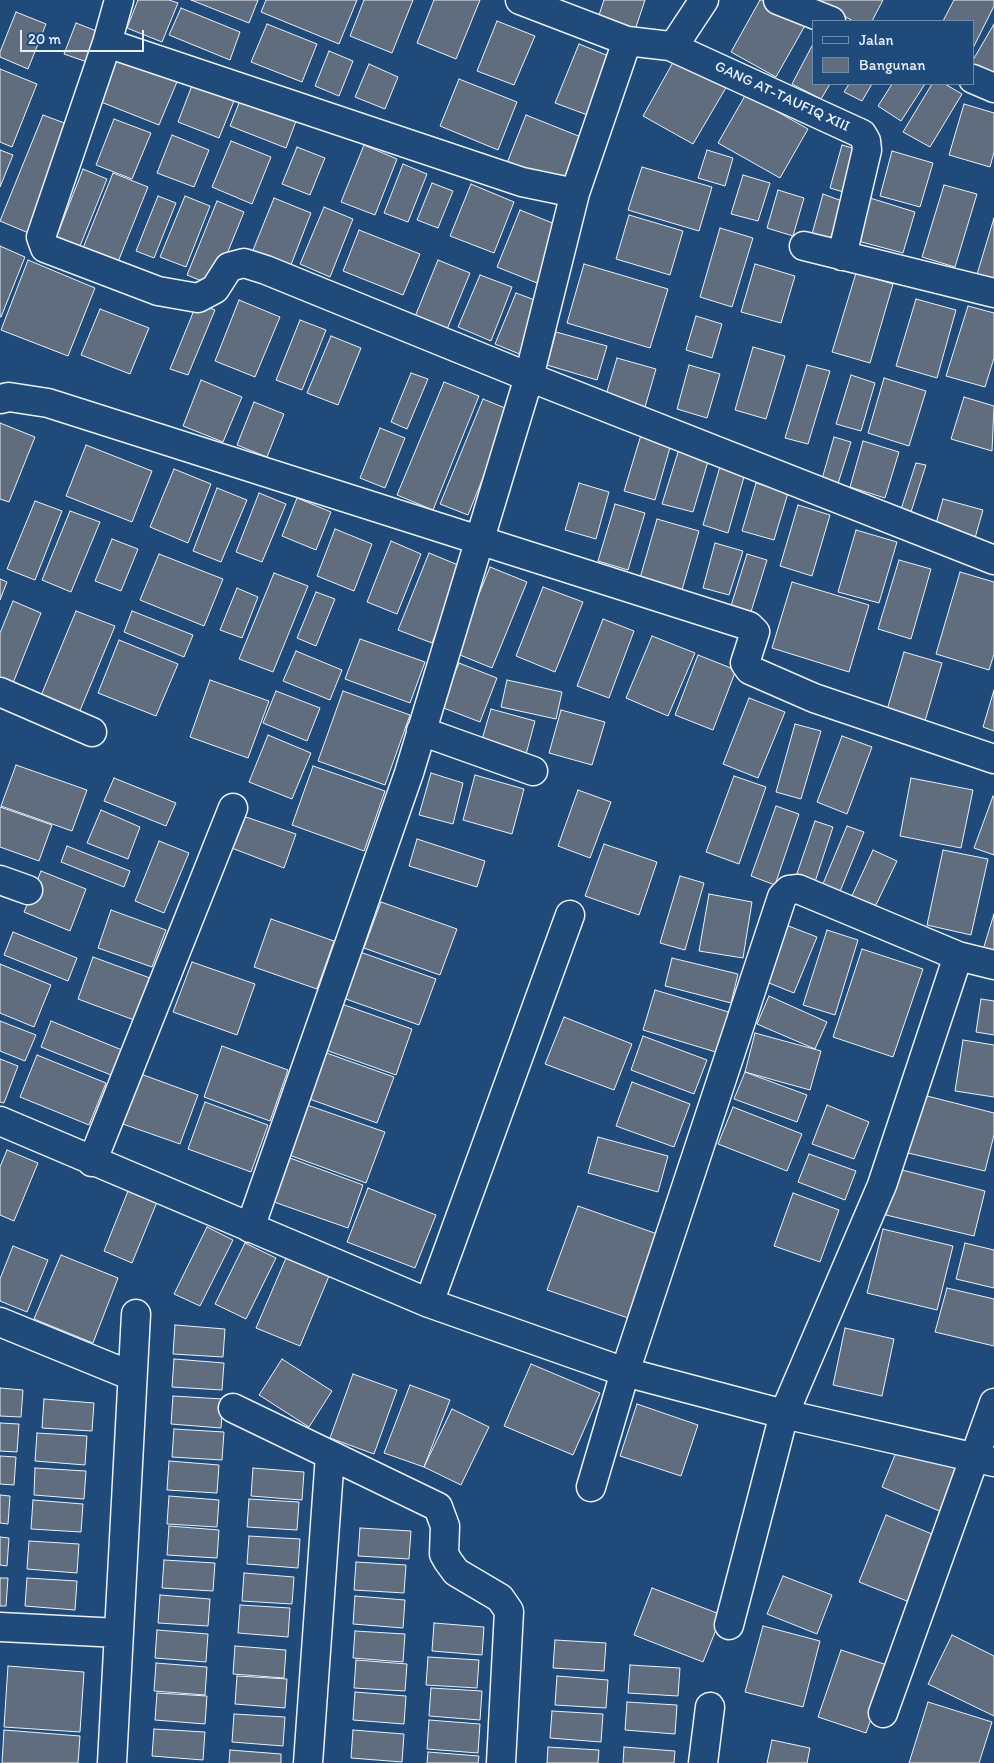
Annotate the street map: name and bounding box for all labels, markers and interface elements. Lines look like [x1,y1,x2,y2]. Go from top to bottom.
scale bar [22,20,146,52]
legend [812,20,974,85]
text: 20 m [28,30,61,48]
text: Jalan [859,31,893,49]
text: Bangunan [859,56,926,74]
street label: GANG AT-TAUFIQ XIII [712,58,852,136]

